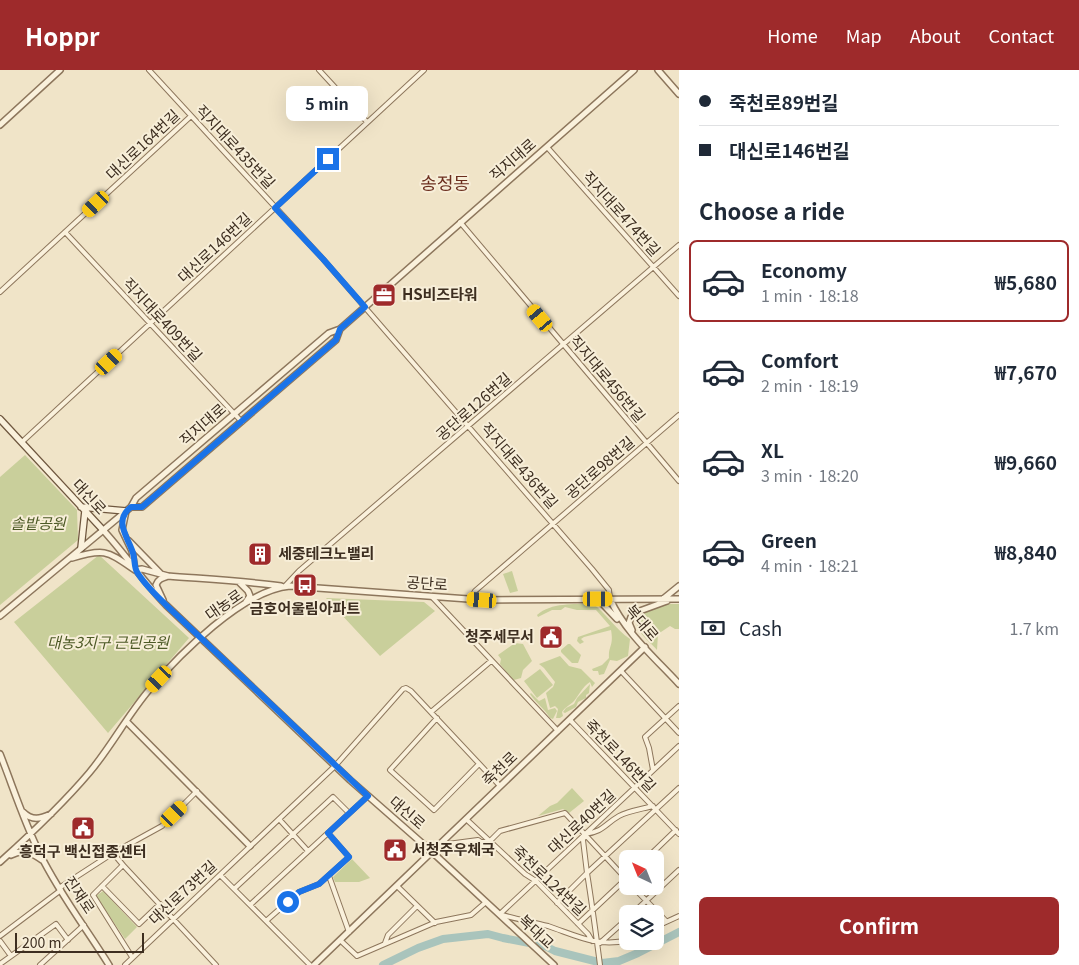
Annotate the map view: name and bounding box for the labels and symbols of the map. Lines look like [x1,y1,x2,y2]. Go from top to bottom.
callout: 5 min [287,87,369,122]
street label: 직지대로435번길 [192,99,281,193]
street label: 대신로164번길 [100,104,184,184]
street label: 직지대로 [484,133,540,185]
route end [317,148,339,170]
street label: 직지대로474번길 [578,166,666,260]
district label: 송정동 [420,169,470,195]
car [79,188,112,220]
street label: 대신로146번길 [172,207,256,287]
street label: 직지대로409번길 [119,272,208,366]
office icon: HS비즈타워 [371,282,397,308]
place label: HS비즈타워 [402,283,478,304]
car [524,302,555,334]
street label: 직지대로456번길 [565,330,651,426]
car [92,346,125,378]
street label: 공단로126번길 [431,367,515,445]
street label: 직지대로 [174,398,230,450]
street label: 직지대로436번길 [477,417,563,513]
street label: 공단로98번길 [560,431,638,503]
street label: 대신로 [68,474,112,518]
park label: 솔밭공원 [10,512,67,533]
building icon: 세중테크노밸리 [247,541,273,567]
place label: 세중테크노밸리 [278,542,375,563]
street label: 공단로 [406,571,448,594]
bus stop icon: 금호어울림아파트 [292,572,318,598]
street label: 대농로 [200,583,246,624]
car [466,591,497,609]
car [583,592,613,607]
place label: 금호어울림아파트 [250,597,360,618]
street label: 복대로 [622,599,665,645]
public building icon: 청주세무서 [538,624,564,650]
place label: 청주세무서 [465,625,534,646]
park label: 대농3지구 근린공원 [47,631,170,652]
car [143,663,174,695]
street label: 죽천로146번길 [581,714,661,796]
street label: 죽천로 [477,746,521,790]
street label: 대신로40번길 [542,784,619,858]
street label: 대신로 [385,790,430,833]
car [157,798,190,830]
public building icon: 흥덕구 백신접종센터 [70,815,96,841]
public building icon: 서청주우체국 [382,837,408,863]
place label: 서청주우체국 [412,838,495,859]
place label: 흥덕구 백신접종센터 [19,840,147,861]
street label: 죽천로124번길 [508,840,592,920]
north arrow [619,850,664,895]
street label: 대신로73번길 [143,855,220,929]
street label: 진재로 [60,871,101,917]
route start [277,891,299,913]
street label: 복대교 [515,909,559,953]
scale bar [15,930,144,953]

